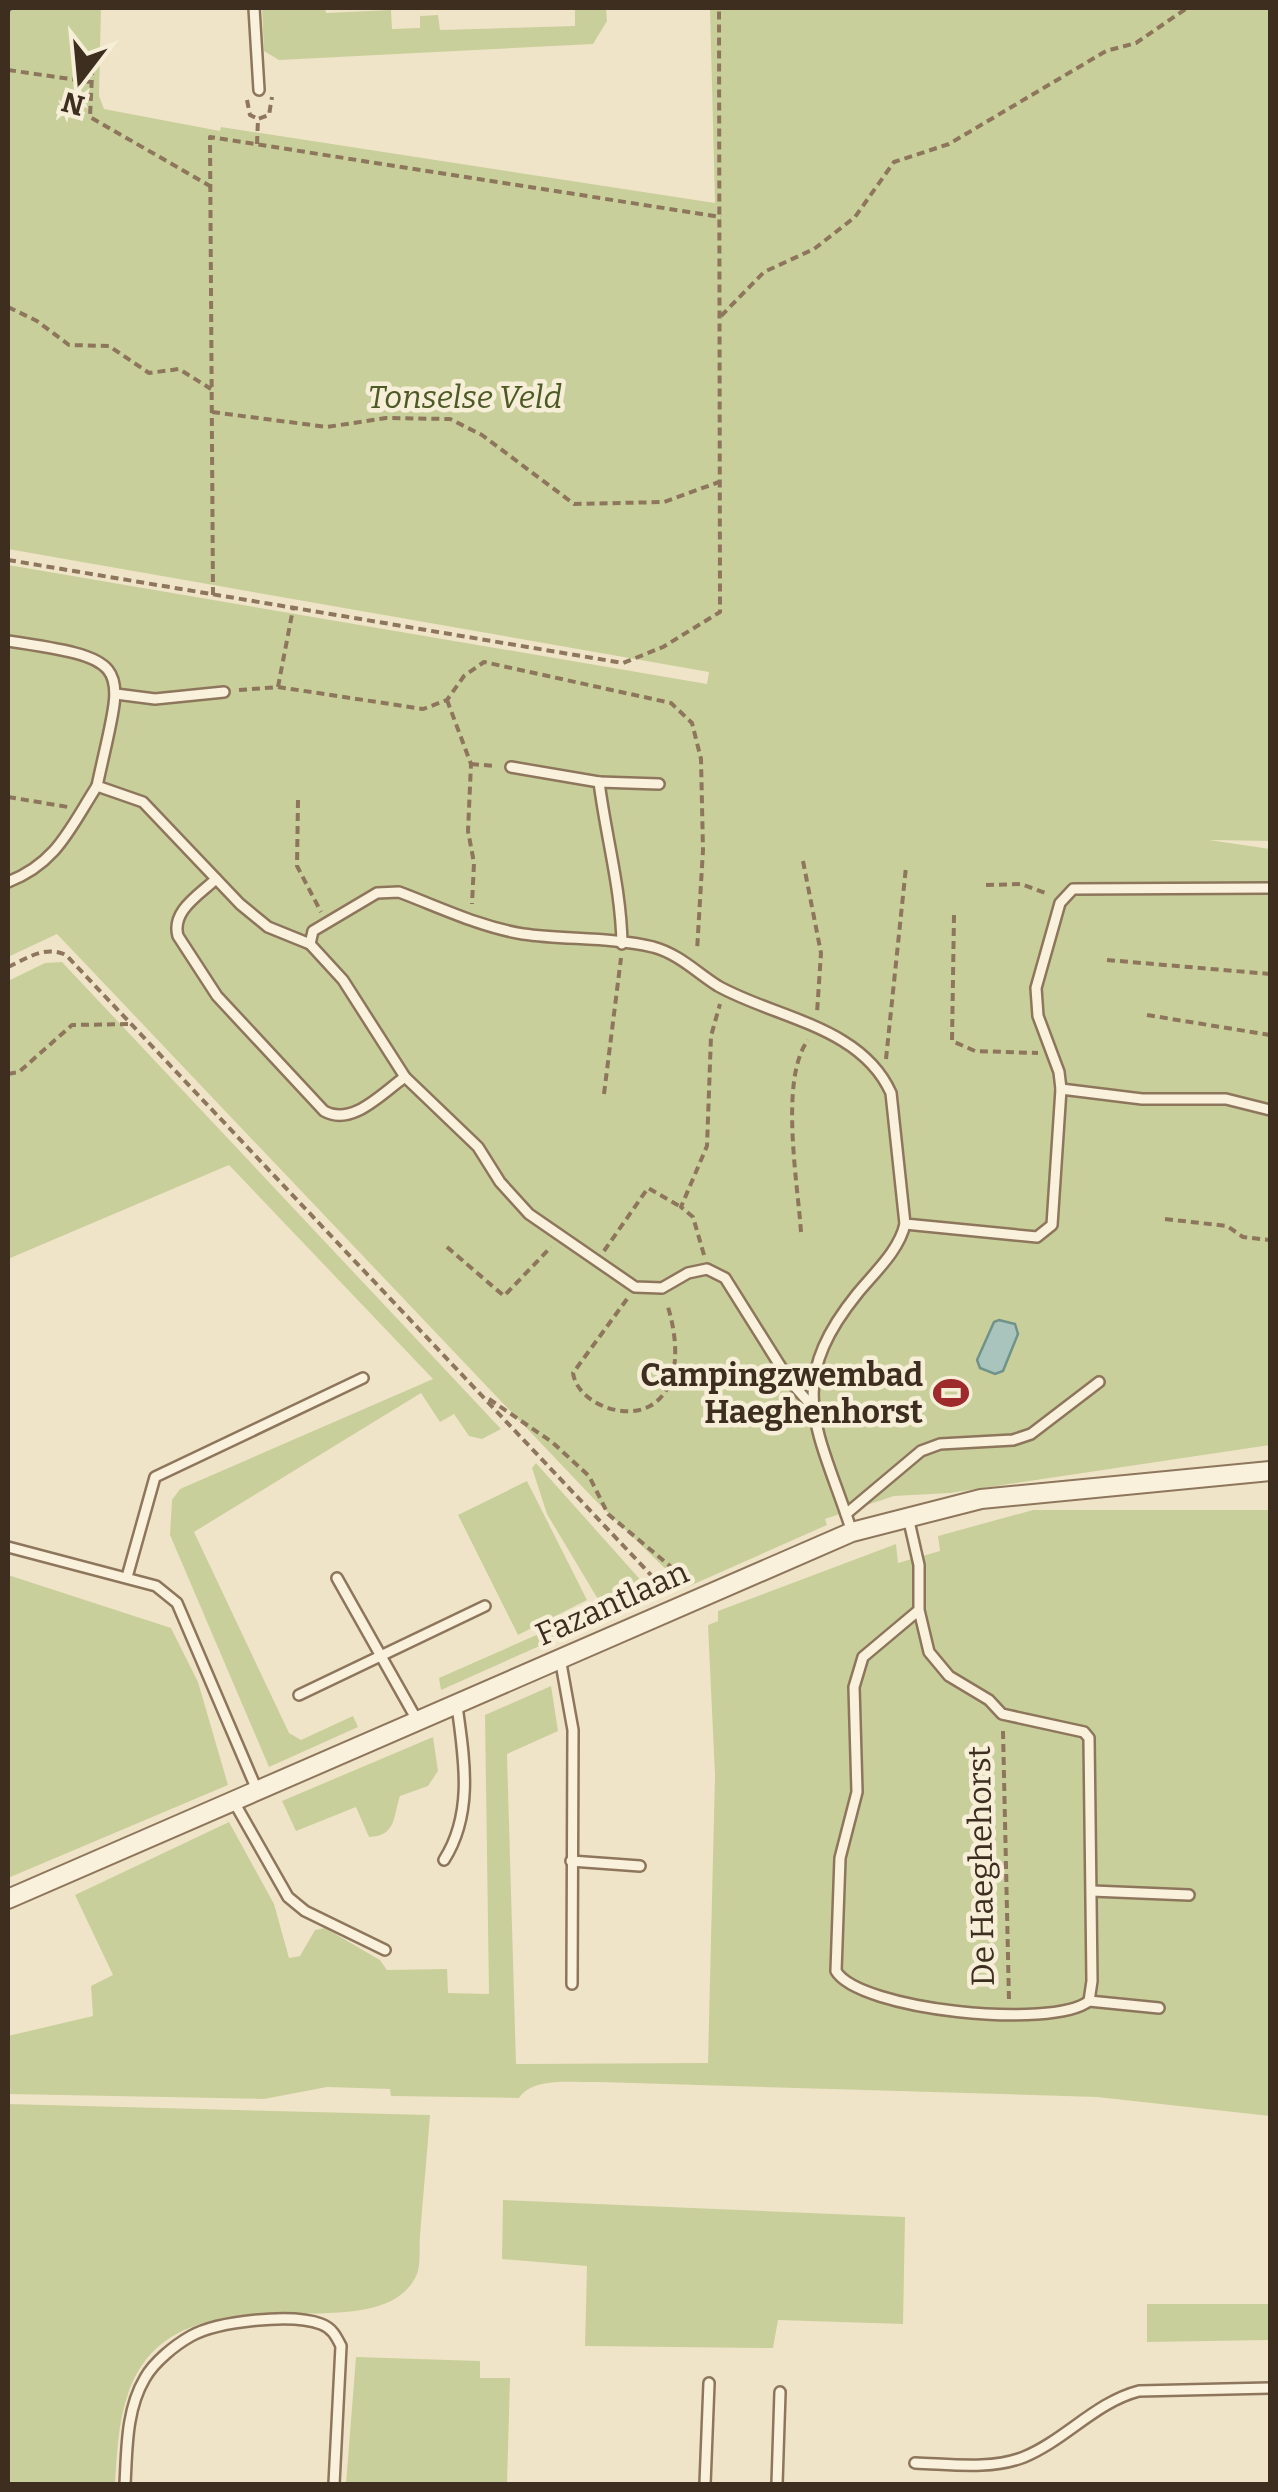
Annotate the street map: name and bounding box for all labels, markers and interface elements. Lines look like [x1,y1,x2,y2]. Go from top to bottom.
north arrow [30,30,130,130]
text: N [58,85,88,122]
park label: Tonselse Veld [368,378,562,416]
place label: Campingzwembad Haeghenhorst [640,1356,923,1431]
sports icon: Campingzwembad Haeghenhorst [932,1374,970,1412]
street label: Fazantlaan [530,1552,694,1654]
street label: De Haeghehorst [960,1745,1002,1987]

